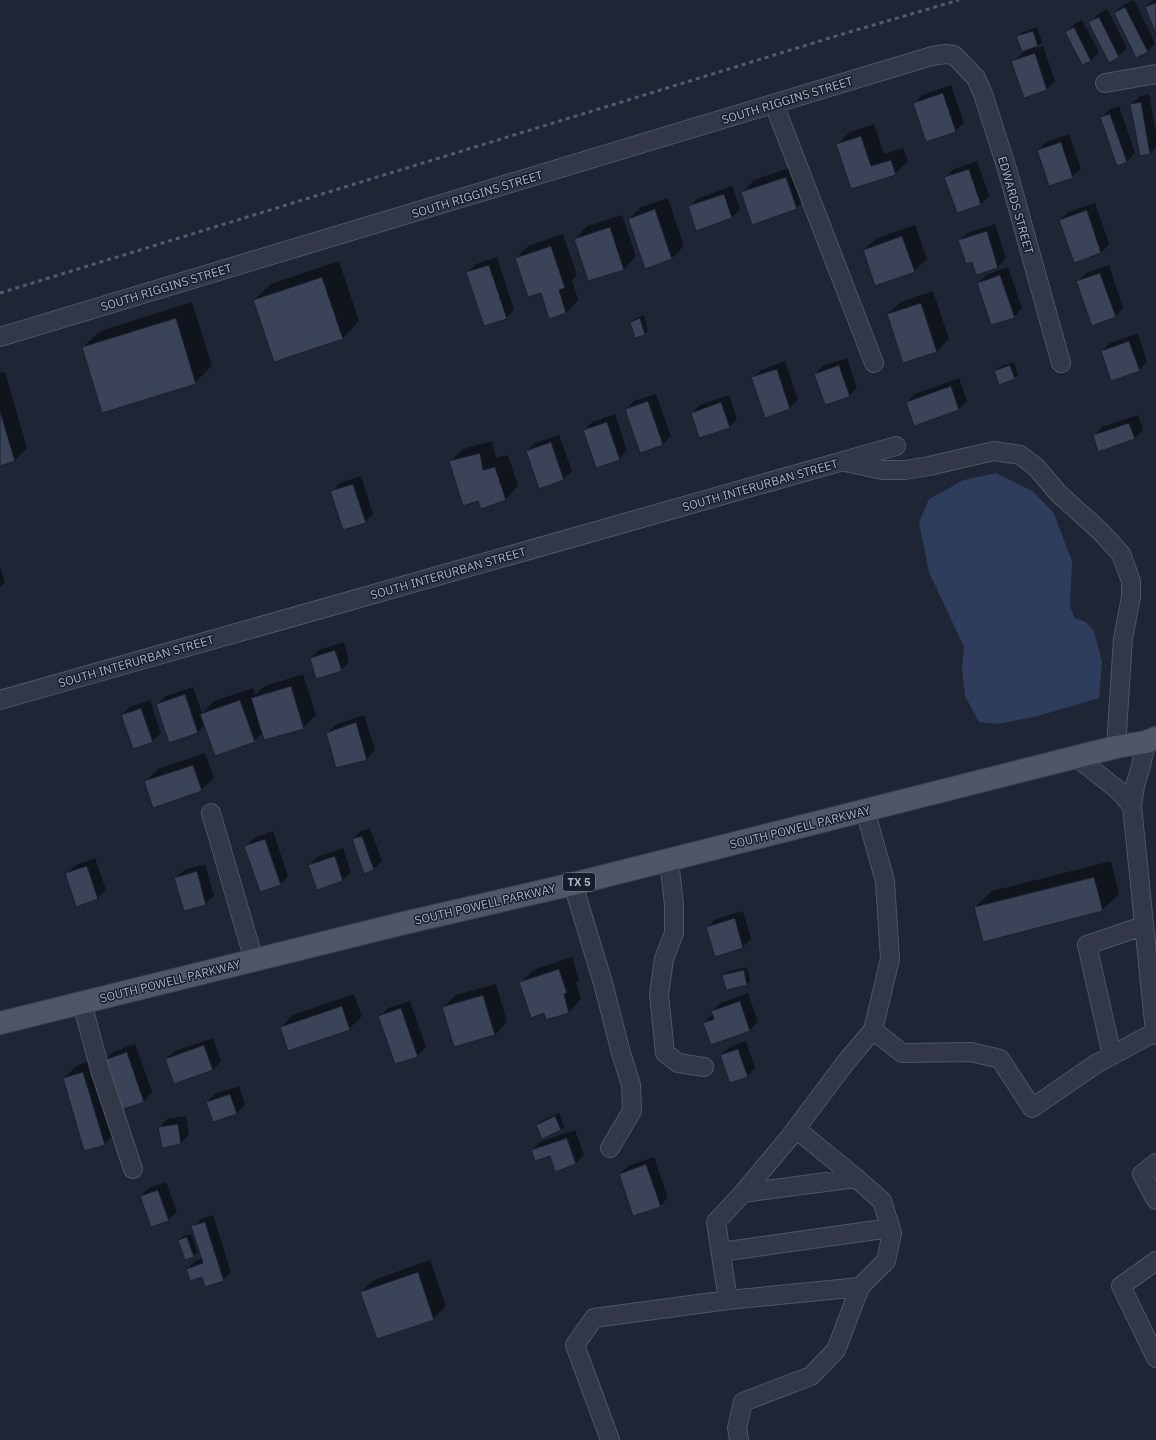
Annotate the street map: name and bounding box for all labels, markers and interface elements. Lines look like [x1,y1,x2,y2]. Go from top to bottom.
street label: SOUTH RIGGINS STREET [720,73,854,127]
street label: EDWARDS STREET [995,154,1037,256]
street label: SOUTH RIGGINS STREET [410,167,544,221]
street label: SOUTH RIGGINS STREET [99,260,233,314]
street label: SOUTH INTERURBAN STREET [680,456,840,514]
street label: SOUTH INTERURBAN STREET [368,544,528,602]
street label: SOUTH INTERURBAN STREET [56,632,216,690]
street label: SOUTH POWELL PARKWAY [728,802,872,852]
road number: TX 5 [563,873,595,891]
street label: SOUTH POWELL PARKWAY [413,880,557,928]
street label: SOUTH POWELL PARKWAY [98,956,242,1006]

